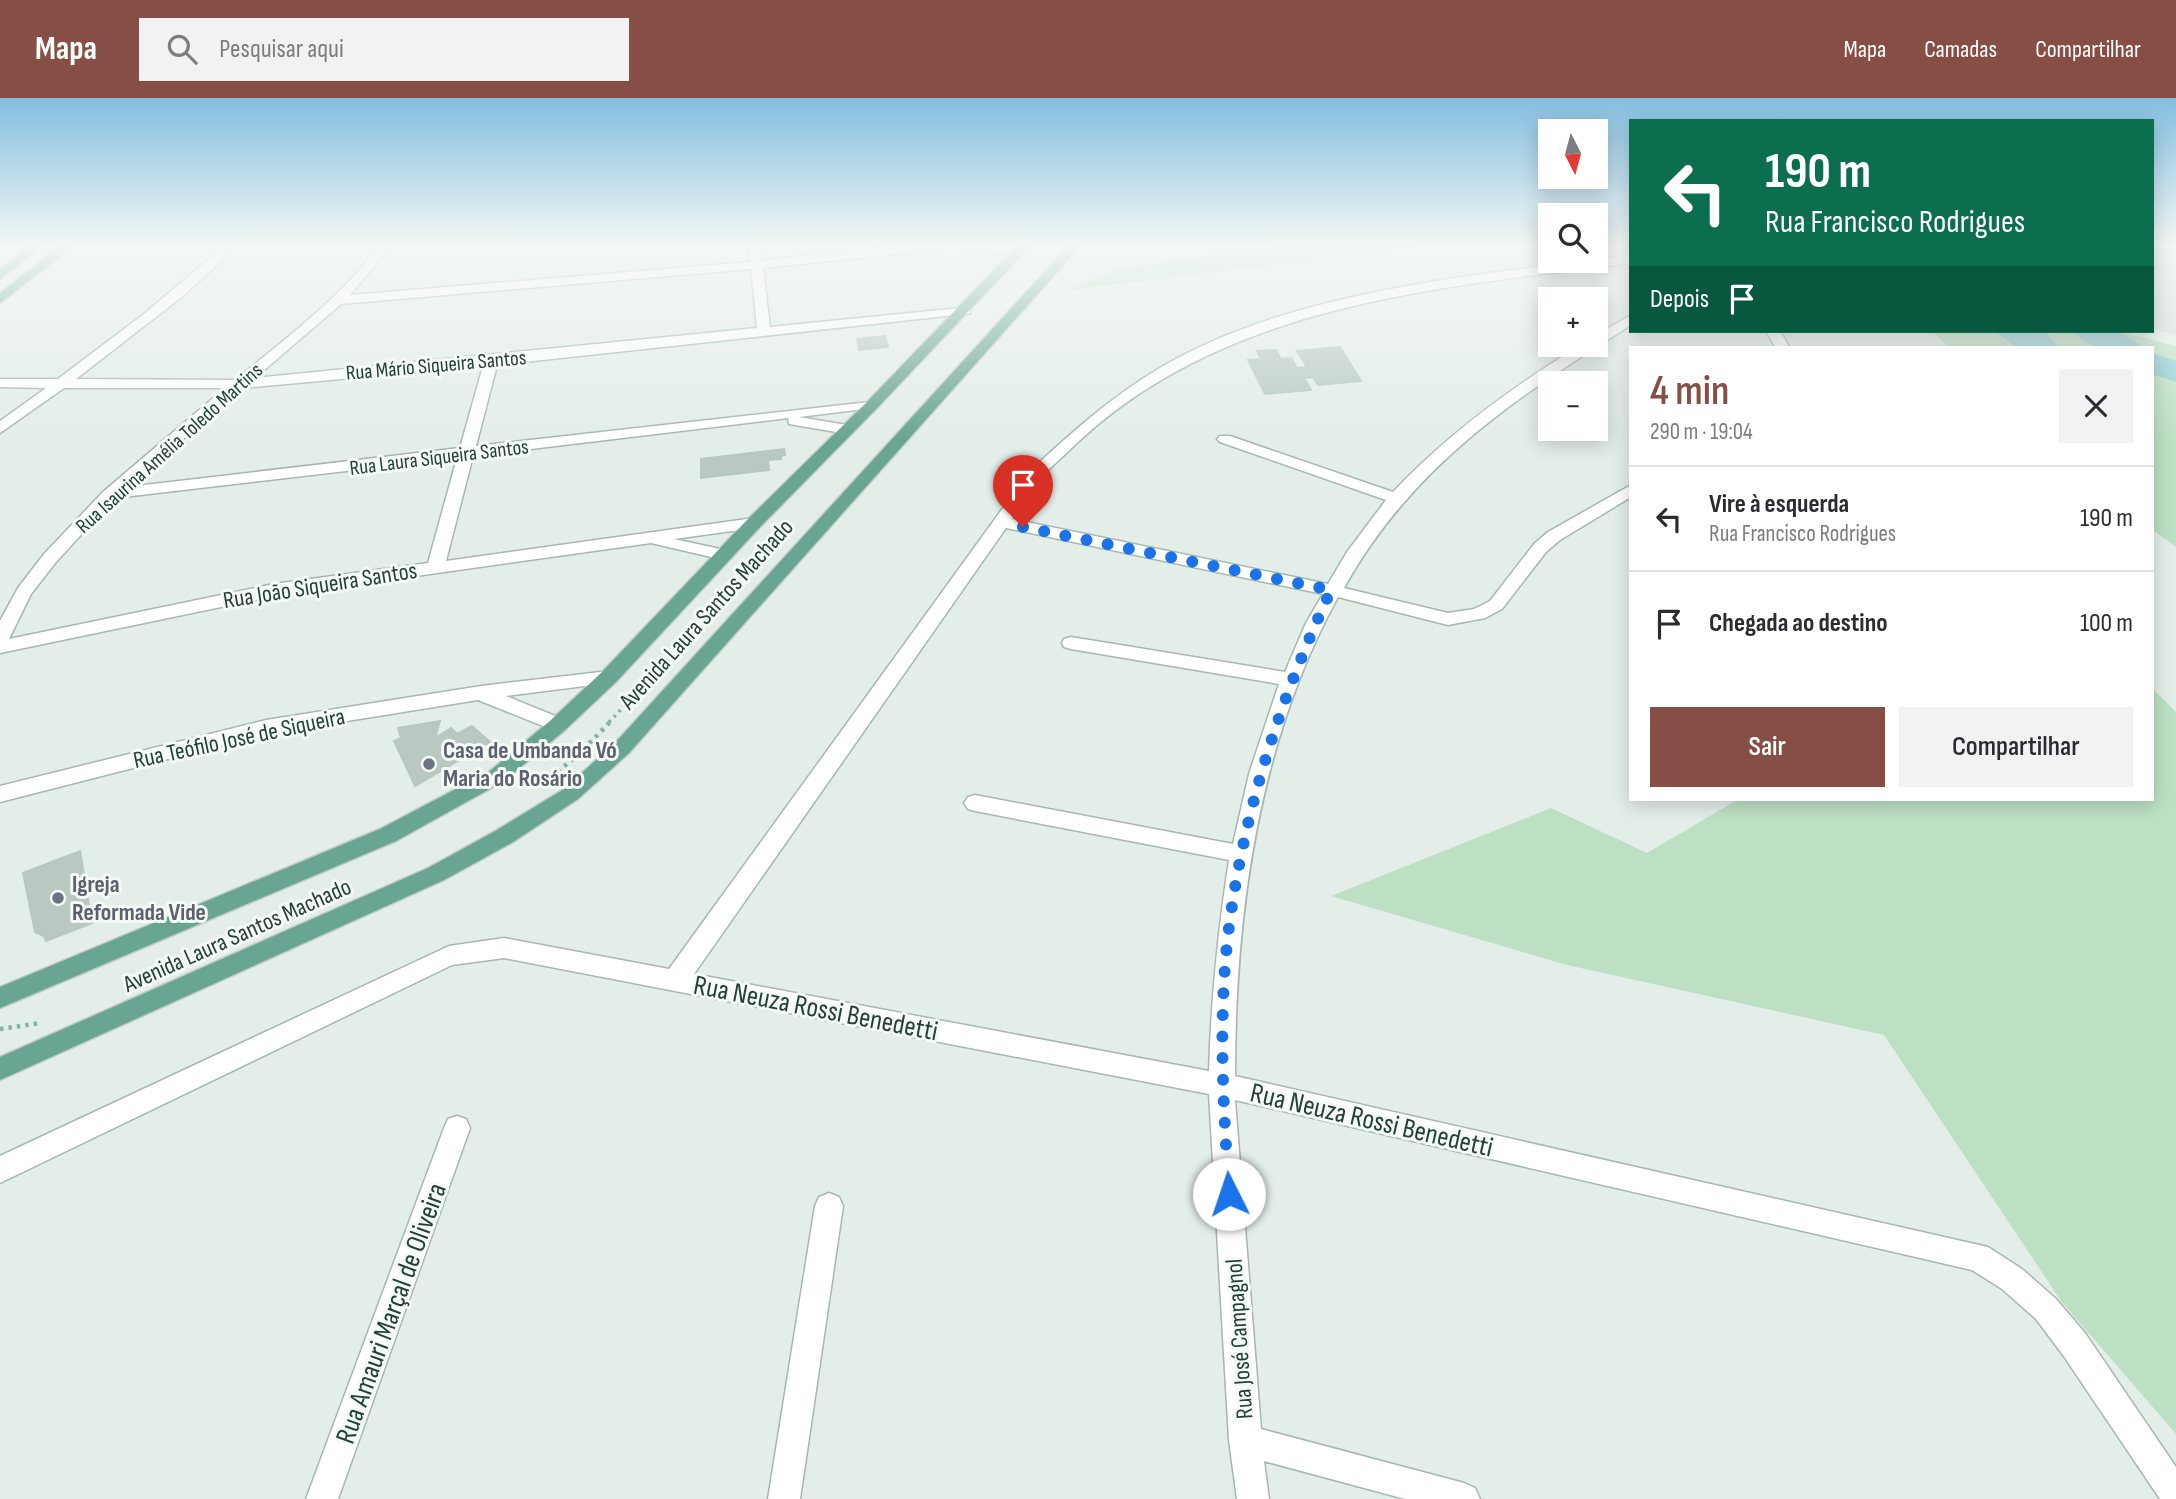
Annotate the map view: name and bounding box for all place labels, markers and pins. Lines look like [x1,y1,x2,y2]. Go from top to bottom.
pin [993,455,1053,527]
place label: Casa de Umbanda Vó Maria do Rosário [443,736,617,793]
marker: Casa de Umbanda Vó Maria do Rosário [421,756,437,772]
place label: Igreja Reformada Vide [72,870,206,927]
marker: Igreja Reformada Vide [50,890,66,906]

